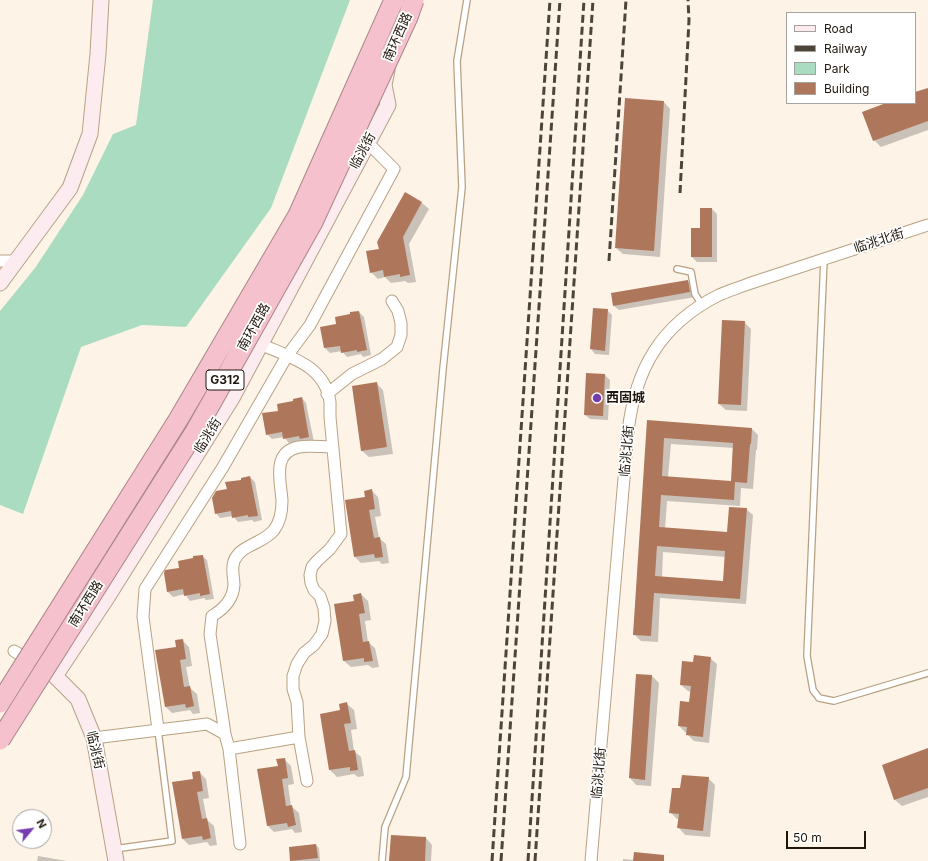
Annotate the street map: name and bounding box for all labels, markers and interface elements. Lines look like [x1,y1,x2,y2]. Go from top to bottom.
street label: 南环西路 [380,10,416,64]
legend [786,12,916,104]
text: Road [824,21,853,36]
text: Railway [824,41,867,56]
text: Park [824,61,850,76]
text: Building [824,81,869,96]
street label: 临洮街 [347,130,379,172]
street label: 临洮北街 [852,226,906,256]
street label: 南环西路 [235,300,273,354]
road number: G312 [206,370,244,390]
place label: 西固城 [606,390,645,406]
marker: 西固城 [591,392,603,404]
street label: 临洮街 [191,415,225,457]
street label: 临洮北街 [617,424,637,478]
street label: 南环西路 [66,578,106,630]
street label: 临洮街 [83,729,107,771]
street label: 临洮北街 [589,746,609,800]
north arrow [12,809,52,849]
text: N [33,817,50,831]
scale bar [788,823,868,849]
text: 50 m [793,830,822,845]

